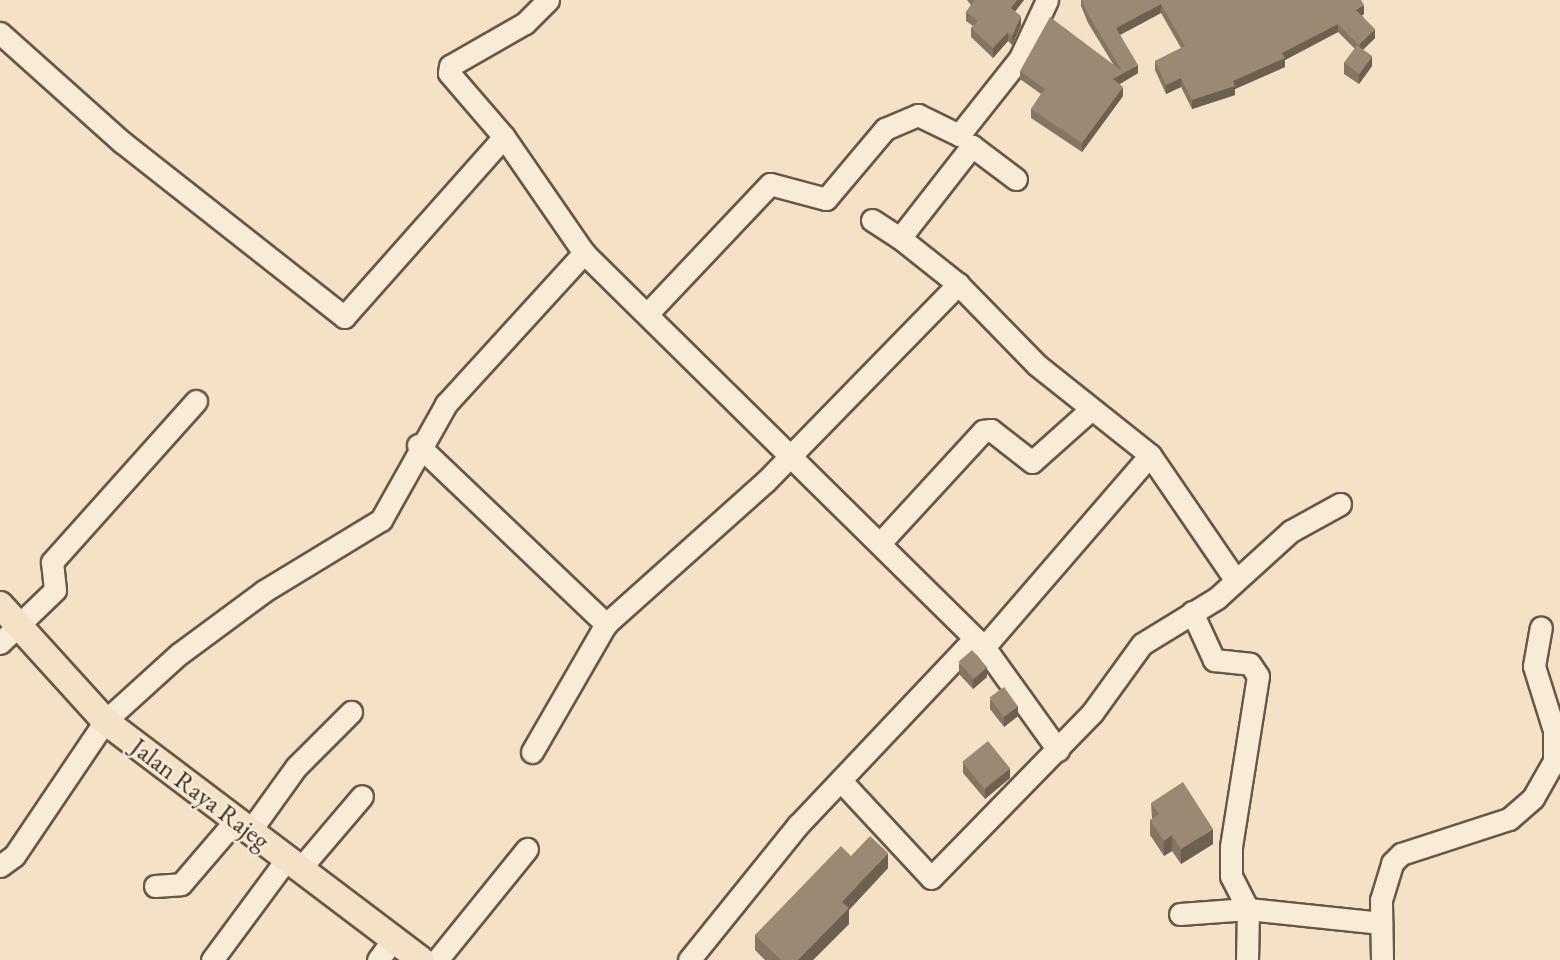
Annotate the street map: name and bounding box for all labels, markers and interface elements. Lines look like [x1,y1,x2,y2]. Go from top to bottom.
street label: Jalan Raya Rajeg [124,732,276,856]

